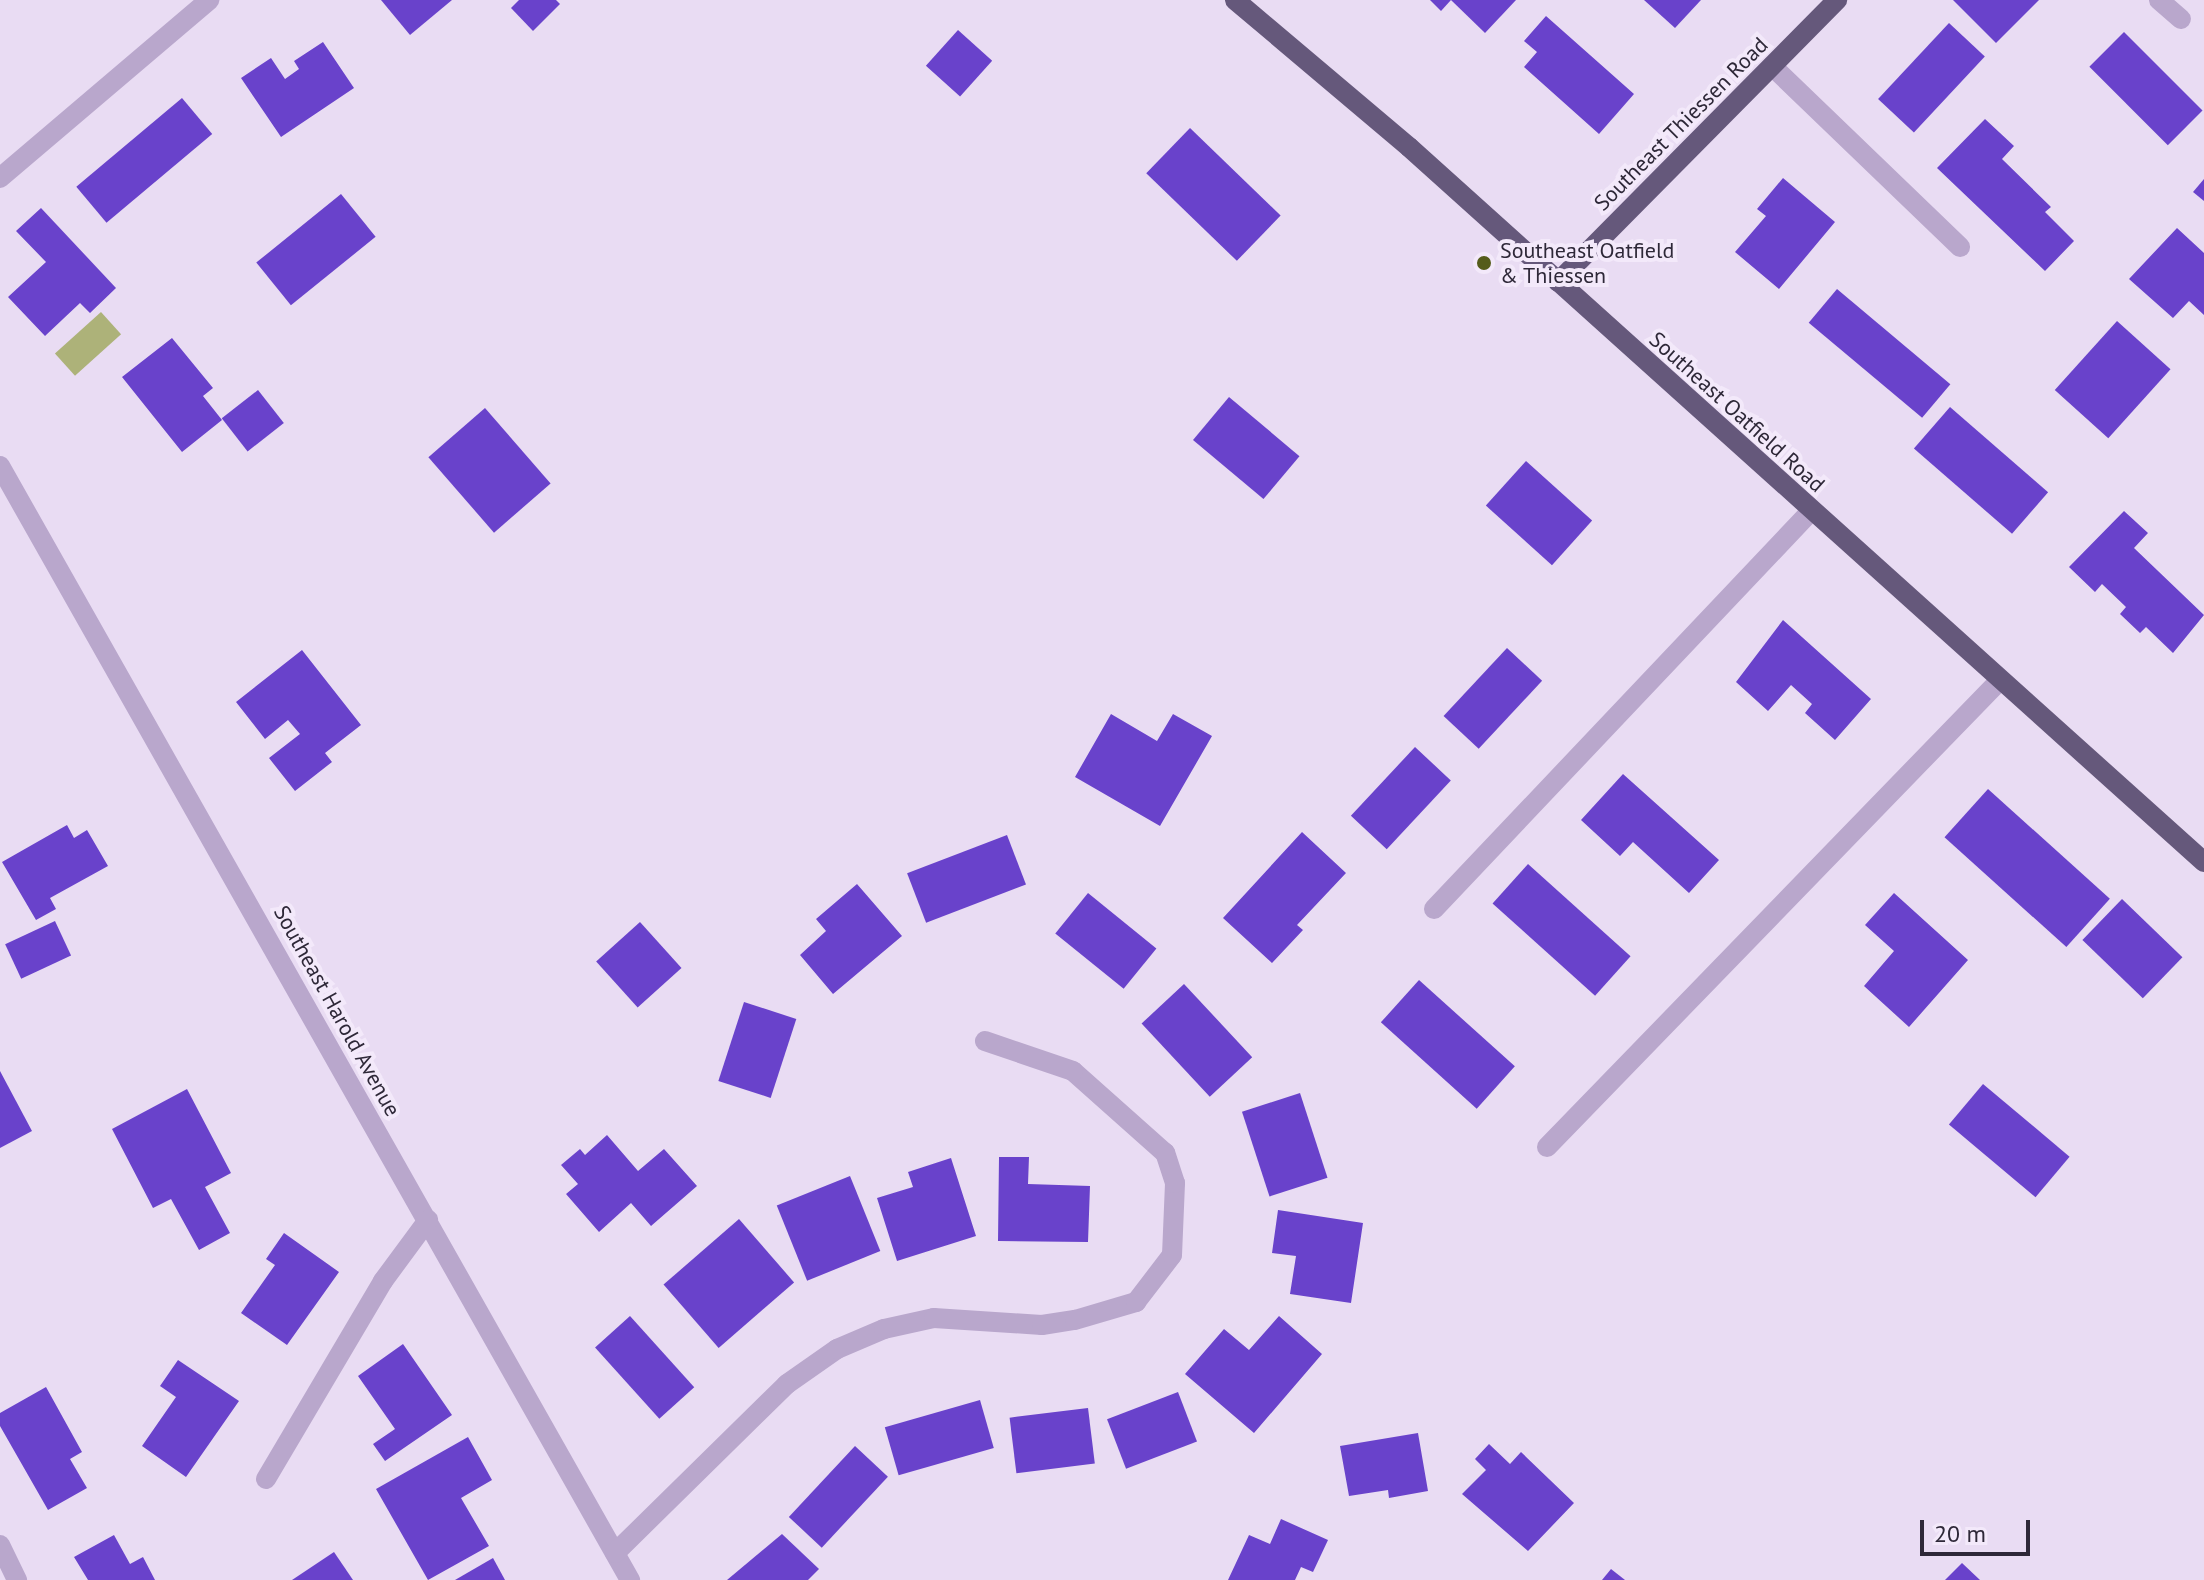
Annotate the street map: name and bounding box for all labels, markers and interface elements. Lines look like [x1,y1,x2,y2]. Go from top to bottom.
street label: Southeast Thiessen Road [1589,32,1773,216]
place label: Southeast Oatfield & Thiessen [1500,237,1674,288]
marker: Southeast Oatfield & Thiessen [1475,254,1493,272]
street label: Southeast Oatfield Road [1644,326,1830,498]
street label: Southeast Harold Avenue [268,901,406,1121]
scale bar [1924,1504,2034,1554]
text: 20 m [1934,1518,1986,1549]

